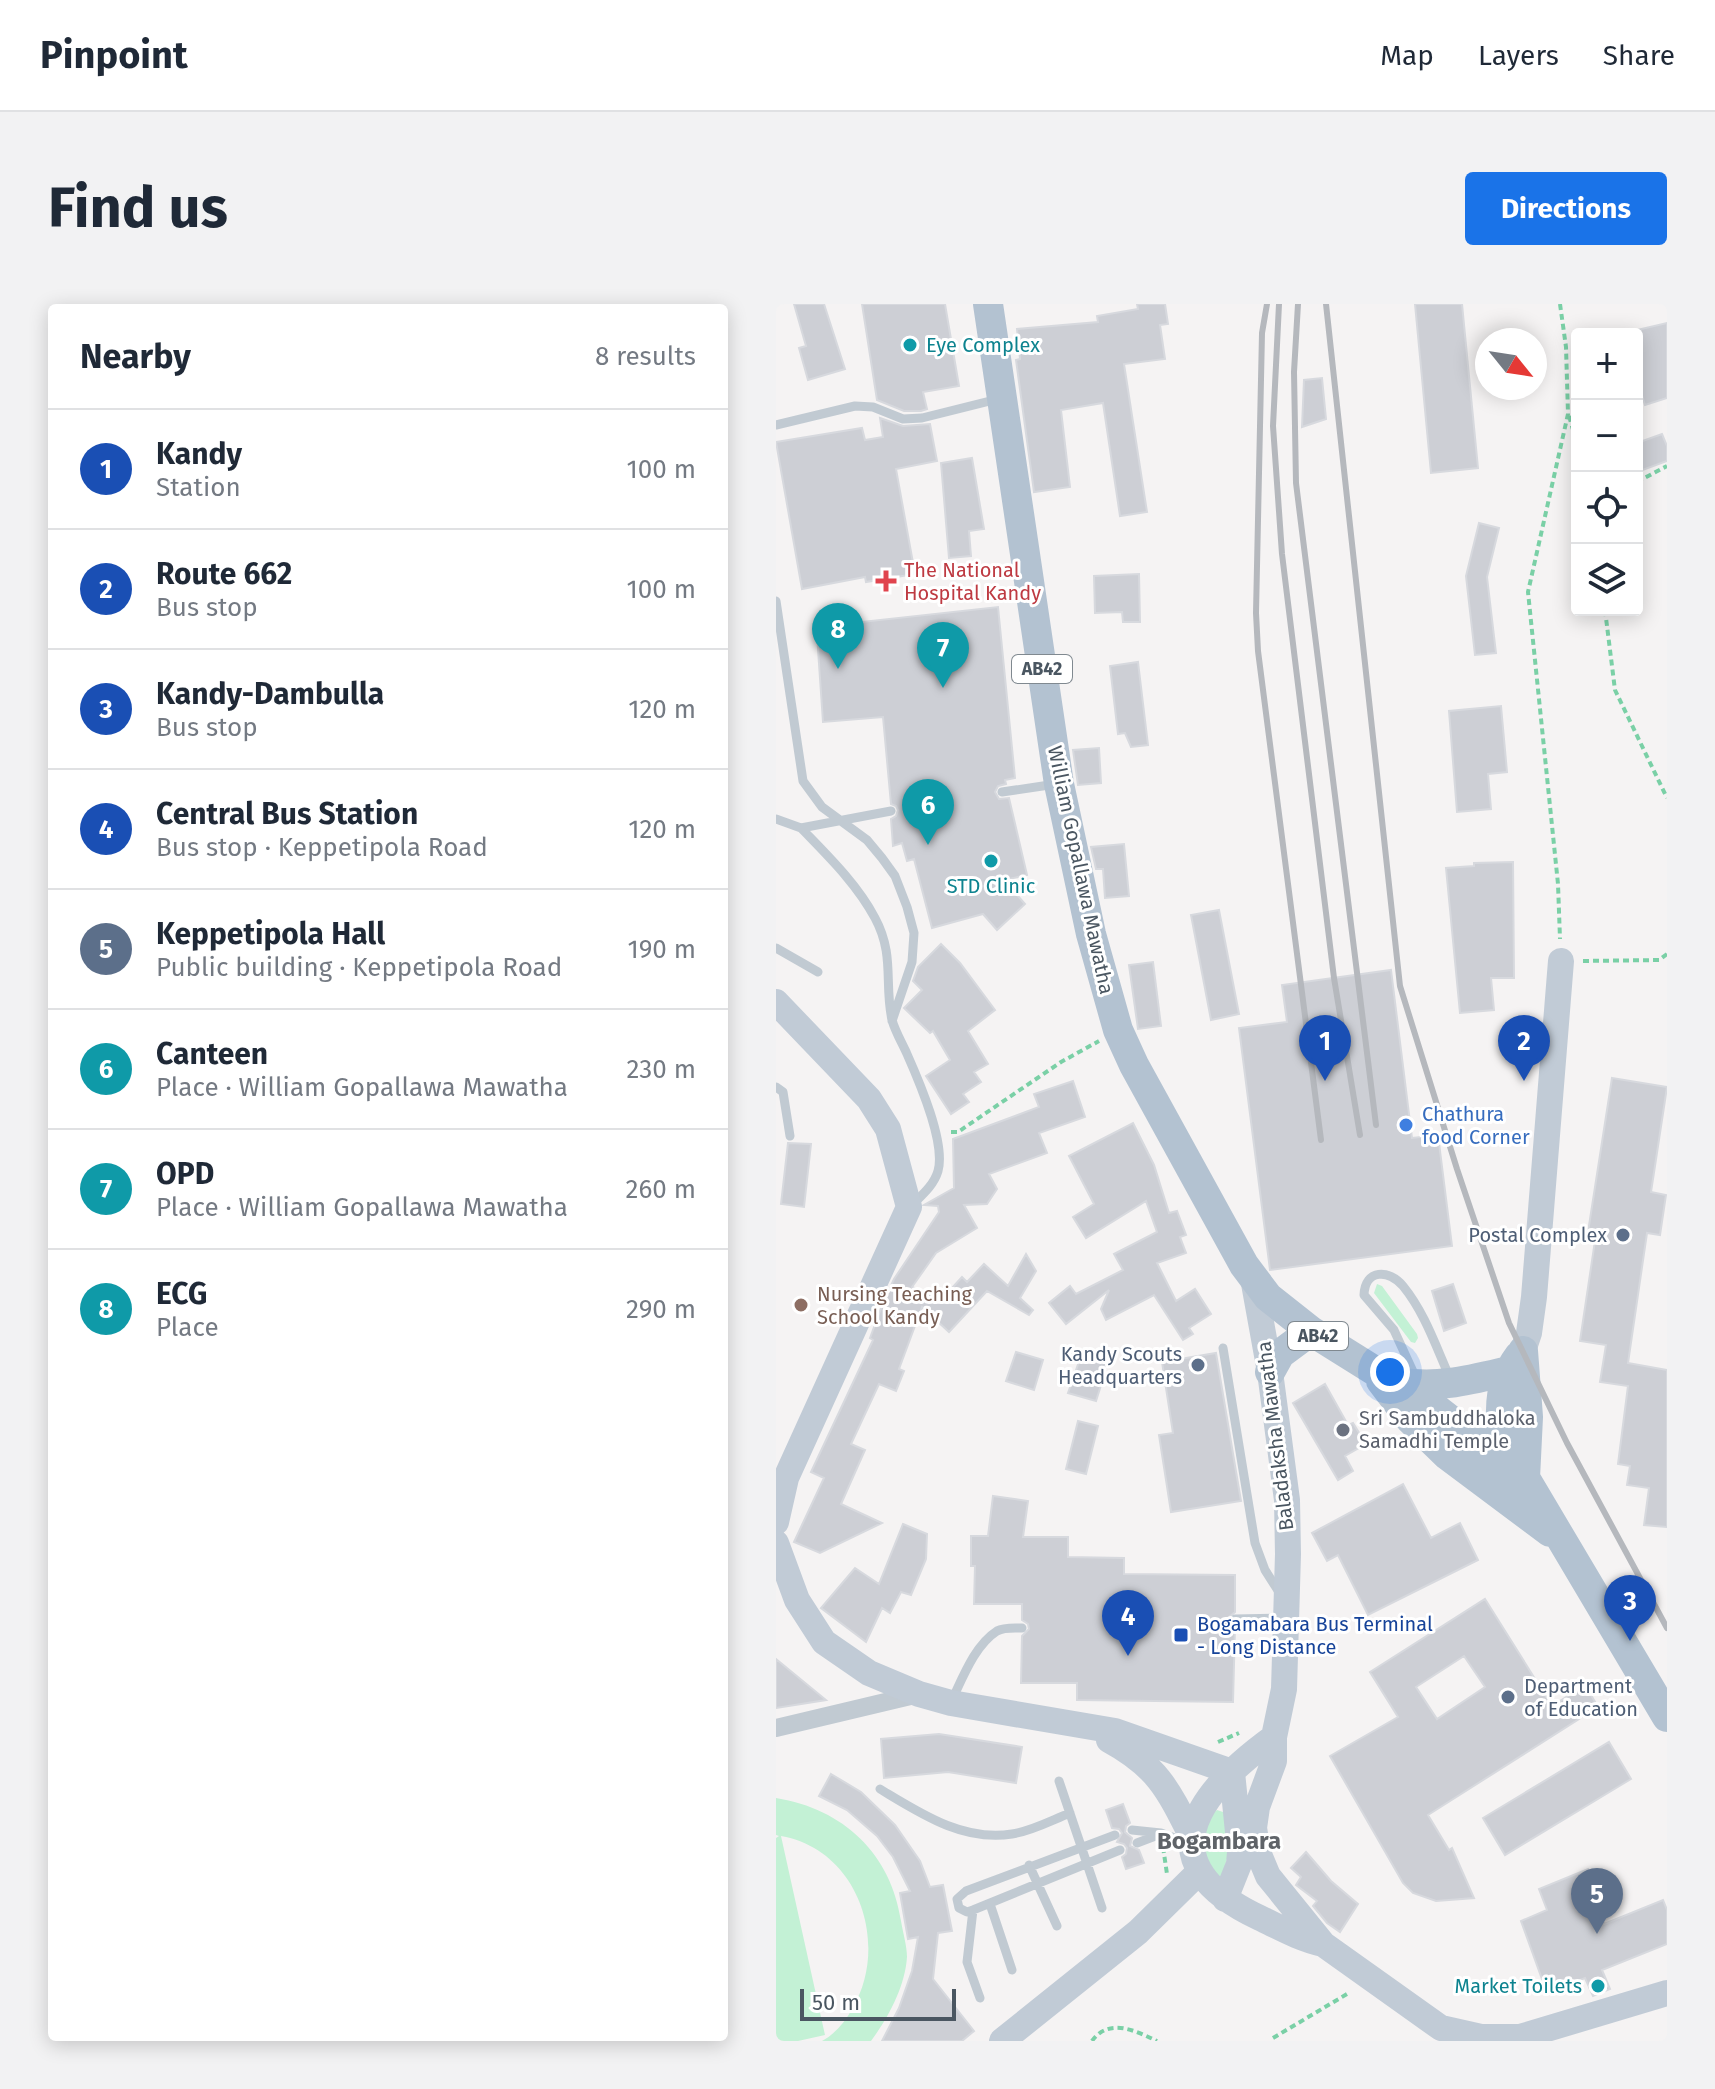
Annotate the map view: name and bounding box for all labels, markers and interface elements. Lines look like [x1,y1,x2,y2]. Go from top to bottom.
text: Pinpoint [40,32,188,78]
text: Map [1380,39,1434,72]
text: Layers [1478,39,1559,72]
text: Share [1603,39,1675,72]
button: Directions [1465,172,1667,245]
text: Find us [48,175,228,242]
north arrow [1475,328,1547,400]
map controls [1571,328,1643,616]
button: + [1571,328,1643,400]
place label: Eye Complex [926,333,1040,357]
text: Nearby [80,336,191,377]
marker: Eye Complex [901,336,919,354]
text: 8 results [595,341,696,372]
button: − [1571,400,1643,472]
text: Kandy [156,436,242,472]
text: 1 [100,454,112,485]
text: 100 m [627,454,696,485]
text: Station [156,472,241,503]
button: locate [1571,472,1643,544]
button: layers [1571,544,1643,616]
text: Route 662 [156,556,292,592]
place label: The National Hospital Kandy [904,558,1041,605]
marker: The National Hospital Kandy [875,570,897,592]
text: 2 [99,574,113,605]
text: 100 m [627,574,696,605]
text: Bus stop [156,592,258,623]
pin: 8 [812,603,864,669]
pin: 7 [917,622,969,688]
road number: AB42 [1012,655,1072,683]
text: Kandy-Dambulla [156,676,384,712]
text: 3 [99,694,113,725]
text: 120 m [628,694,696,725]
text: Bus stop [156,712,258,743]
street label: William Gopallawa Mawatha [1043,744,1119,996]
pin: 6 [902,779,954,845]
text: Central Bus Station [156,796,418,832]
text: 4 [99,814,113,845]
text: 120 m [628,814,696,845]
text: Bus stop · Keppetipola Road [156,832,488,863]
marker: STD Clinic [982,852,1000,870]
place label: STD Clinic [947,874,1035,898]
text: Keppetipola Hall [156,916,385,952]
text: 5 [99,934,113,965]
text: 190 m [627,934,696,965]
text: Public building · Keppetipola Road [156,952,562,983]
pin: 1 [1299,1015,1351,1081]
pin: 2 [1498,1015,1550,1081]
text: Canteen [156,1036,268,1072]
text: 6 [99,1054,113,1085]
text: 230 m [627,1054,696,1085]
text: Place · William Gopallawa Mawatha [156,1072,568,1103]
place label: Chathura food Corner [1422,1102,1530,1149]
marker: Chathura food Corner [1397,1116,1415,1134]
text: OPD [156,1156,214,1192]
text: 7 [100,1174,112,1205]
text: 260 m [626,1174,696,1205]
text: Place · William Gopallawa Mawatha [156,1192,568,1223]
place label: Postal Complex [1468,1223,1607,1247]
marker: Postal Complex [1614,1226,1632,1244]
text: ECG [156,1276,207,1312]
place label: Nursing Teaching School Kandy [817,1282,973,1329]
text: 8 [98,1294,114,1325]
text: 290 m [626,1294,696,1325]
marker: Nursing Teaching School Kandy [792,1296,810,1314]
text: Place [156,1312,219,1343]
road number: AB42 [1288,1322,1348,1350]
street label: Baladaksha Mawatha [1251,1340,1299,1532]
place label: Kandy Scouts Headquarters [1058,1342,1182,1389]
your location [1370,1352,1410,1392]
marker: Kandy Scouts Headquarters [1189,1356,1207,1374]
place label: Sri Sambuddhaloka Samadhi Temple [1359,1406,1536,1453]
marker: Sri Sambuddhaloka Samadhi Temple [1334,1421,1352,1439]
pin: 3 [1604,1575,1656,1641]
pin: 4 [1102,1590,1154,1656]
place label: Bogamabara Bus Terminal - Long Distance [1197,1612,1433,1659]
marker: Bogamabara Bus Terminal - Long Distance [1172,1626,1190,1644]
place label: Department of Education [1524,1674,1638,1721]
marker: Department of Education [1499,1688,1517,1706]
district label: Bogambara [1157,1827,1281,1855]
pin: 5 [1571,1868,1623,1934]
place label: Market Toilets [1455,1974,1582,1998]
marker: Market Toilets [1589,1977,1607,1995]
scale bar [800,1985,956,2021]
text: 50 m [812,1989,860,2016]

